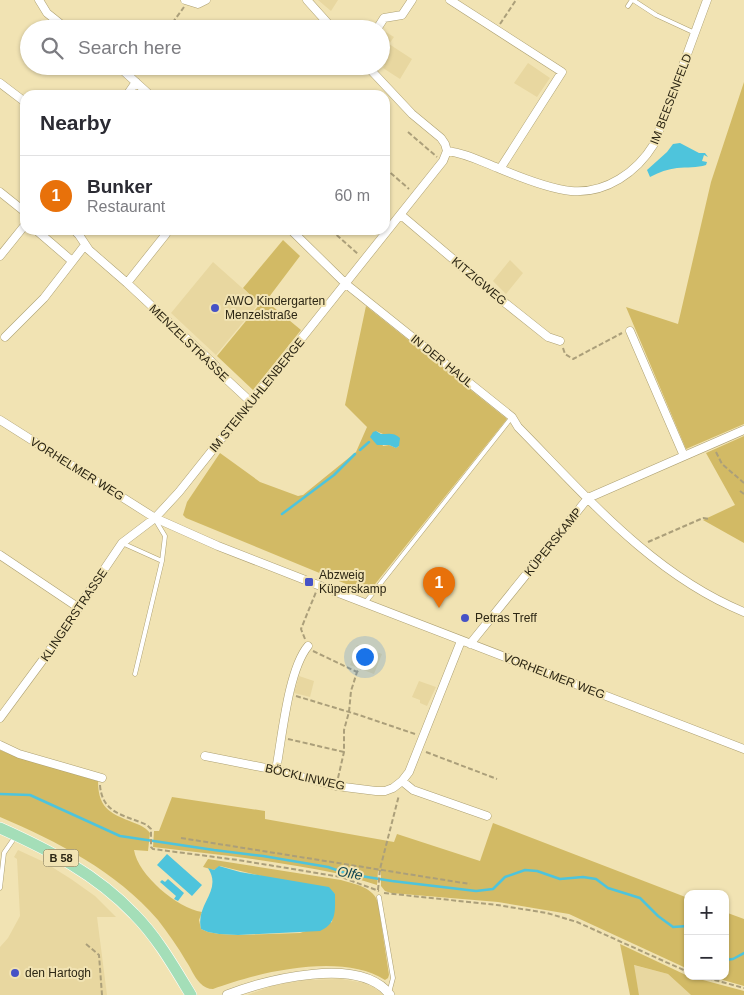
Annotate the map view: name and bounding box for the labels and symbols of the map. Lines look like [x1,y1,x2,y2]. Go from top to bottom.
street label: IM BEESENFELD [647,51,695,146]
street label: KITZIGWEG [449,254,509,308]
place label: AWO Kindergarten Menzelstraße [225,294,325,322]
street label: MENZELSTRASSE [146,302,232,384]
marker: AWO Kindergarten Menzelstraße [209,302,221,314]
street label: IN DER HAUL [408,332,476,391]
street label: IM STEINKUHLENBERGE [207,335,307,455]
street label: VORHELMER WEG [27,434,127,504]
street label: KÜPERSKAMP [521,505,585,579]
street label: KLINGERSTRASSE [38,566,110,664]
pin: 1 [423,567,455,608]
place label: Abzweig Küperskamp [319,568,387,596]
marker: Abzweig Küperskamp [303,576,315,588]
place label: Petras Treff [475,611,537,625]
marker: Petras Treff [459,612,471,624]
your location [352,644,378,670]
street label: VORHELMER WEG [501,650,607,702]
street label: BÖCKLINWEG [264,761,346,793]
road number: B 58 [44,850,78,866]
water label: Olfe [336,863,364,883]
place label: den Hartogh [25,966,91,980]
marker: den Hartogh [9,967,21,979]

